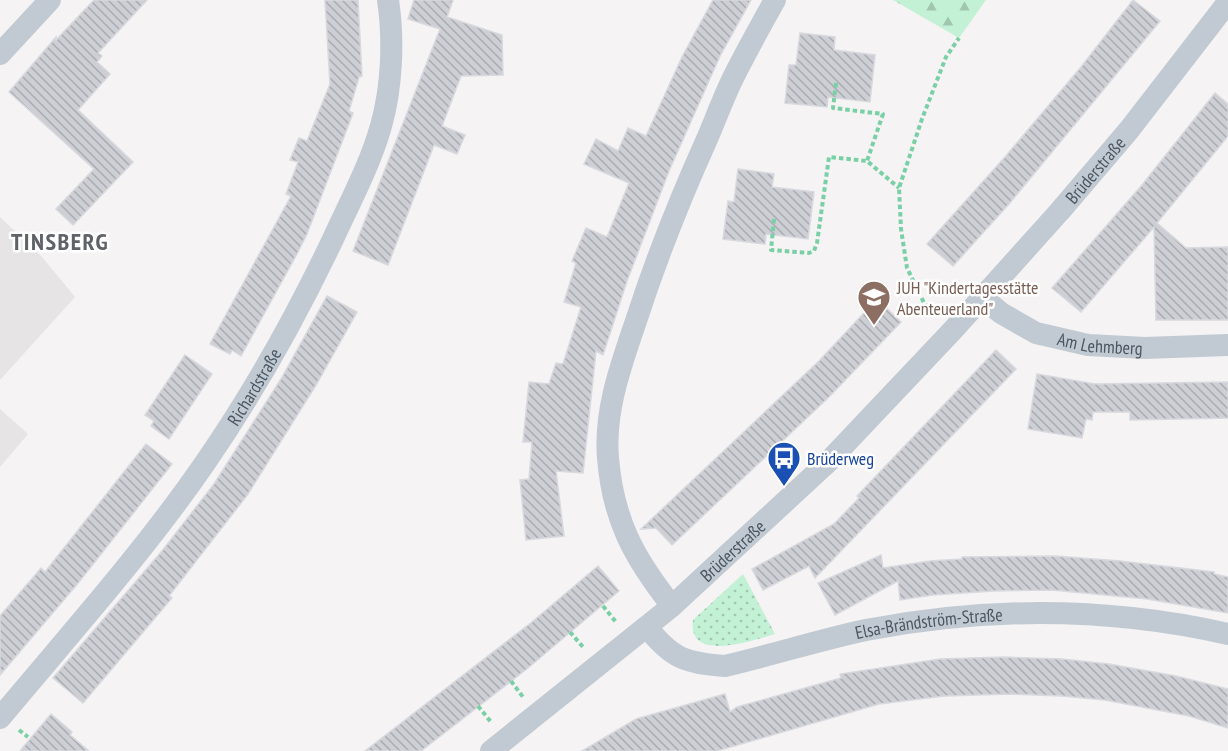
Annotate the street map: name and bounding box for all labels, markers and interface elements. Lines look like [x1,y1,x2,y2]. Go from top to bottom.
street label: Brüderstraße [1060,132,1130,208]
district label: TINSBERG [11,226,109,257]
place label: JUH "Kindertagesstätte Abenteuerland" [896,276,1038,320]
school or university icon: JUH "Kindertagesstätte Abenteuerland" [856,279,892,326]
street label: Am Lehmberg [1055,327,1143,359]
street label: Richardstraße [222,344,286,430]
bus stop icon: Brüderweg [766,440,802,487]
place label: Brüderweg [807,447,874,470]
street label: Brüderstraße [695,514,770,586]
street label: Elsa-Brändström-Straße [853,603,1003,644]

